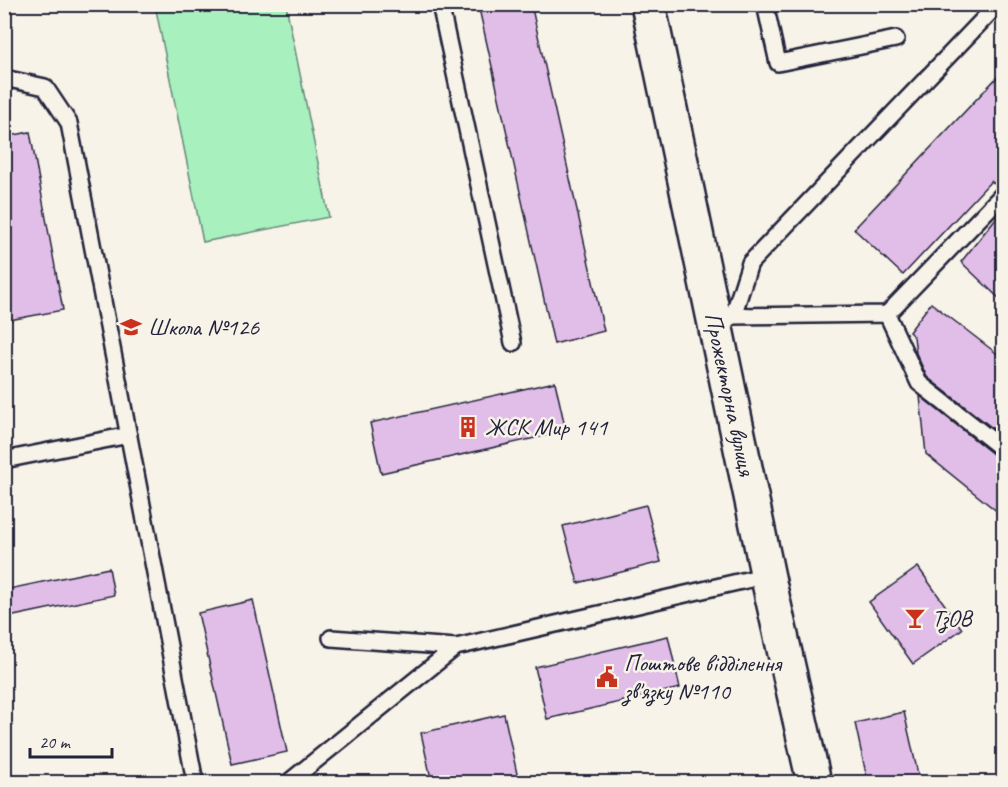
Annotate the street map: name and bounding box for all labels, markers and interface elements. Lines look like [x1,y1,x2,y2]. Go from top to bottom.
street label: Прожекторна вулиця [698,310,762,480]
place label: Школа №126 [148,312,260,342]
school or university icon: Школа №126 [119,315,143,339]
place label: ЖСК Мир 141 [485,412,608,442]
building icon: ЖСК Мир 141 [456,415,480,439]
place label: ТзОВ [932,603,974,634]
bar icon: ТзОВ [903,606,927,630]
place label: Поштове відділення зв'язку №110 [621,648,782,707]
public building icon: Поштове відділення зв'язку №110 [595,665,619,689]
scale bar [30,721,112,759]
text: 20 m [39,731,72,753]

